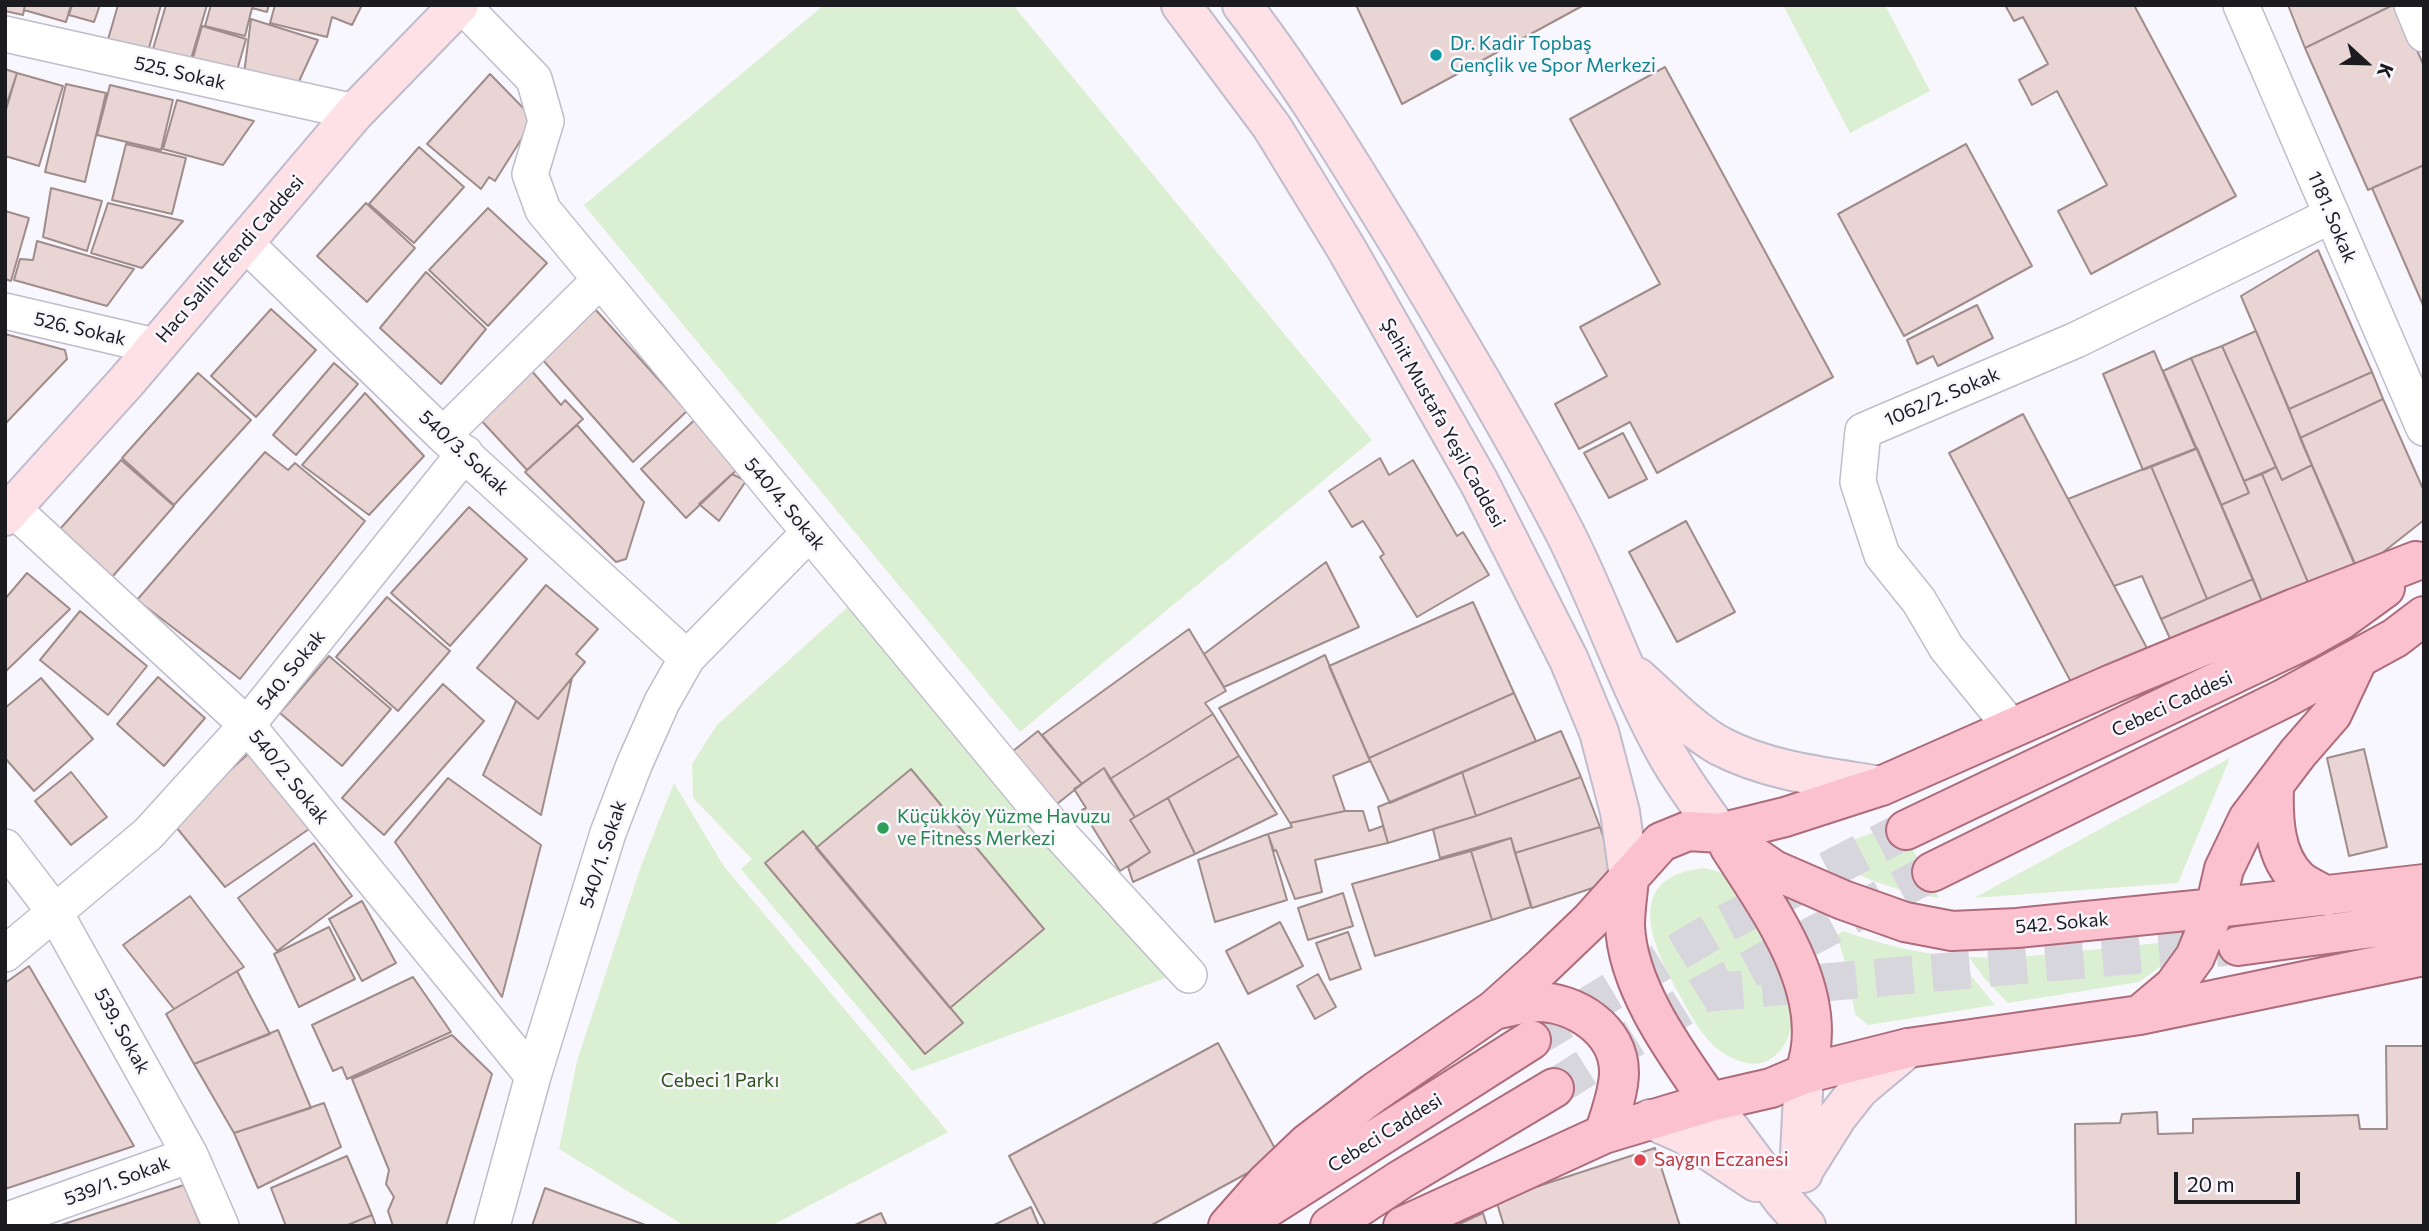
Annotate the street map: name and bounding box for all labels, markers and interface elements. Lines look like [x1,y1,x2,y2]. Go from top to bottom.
north arrow [2331,28,2401,98]
place label: Dr. Kadir Topbaş Gençlik ve Spor Merkezi [1450,33,1656,77]
marker: Dr. Kadir Topbaş Gençlik ve Spor Merkezi [1428,47,1444,63]
street label: 525. Sokak [132,51,228,95]
text: K [2373,61,2399,82]
street label: 1181. Sokak [2303,168,2361,266]
street label: Hacı Salih Efendi Caddesi [151,171,309,347]
street label: 526. Sokak [32,307,128,351]
street label: Şehit Mustafa Yeşil Caddesi [1376,315,1510,531]
street label: 1062/2. Sokak [1881,363,2003,431]
street label: 540/3. Sokak [414,406,514,500]
street label: 540/4. Sokak [740,453,830,555]
street label: 540. Sokak [252,626,330,714]
street label: Cebeci Caddesi [2108,666,2236,742]
street label: 540/2. Sokak [244,725,334,829]
street label: 540/1. Sokak [575,797,631,911]
place label: Küçükköy Yüzme Havuzu ve Fitness Merkezi [897,806,1111,850]
marker: Küçükköy Yüzme Havuzu ve Fitness Merkezi [875,820,891,836]
street label: 542. Sokak [2014,908,2110,938]
street label: 539. Sokak [89,984,155,1078]
park label: Cebeci 1 Parkı [661,1070,779,1092]
street label: Cebeci Caddesi [1324,1089,1446,1177]
place label: Saygın Eczanesi [1654,1149,1789,1171]
street label: 539/1. Sokak [61,1151,173,1211]
marker: Saygın Eczanesi [1632,1152,1648,1168]
scale bar [2177,1158,2303,1202]
text: 20 m [2187,1171,2235,1196]

